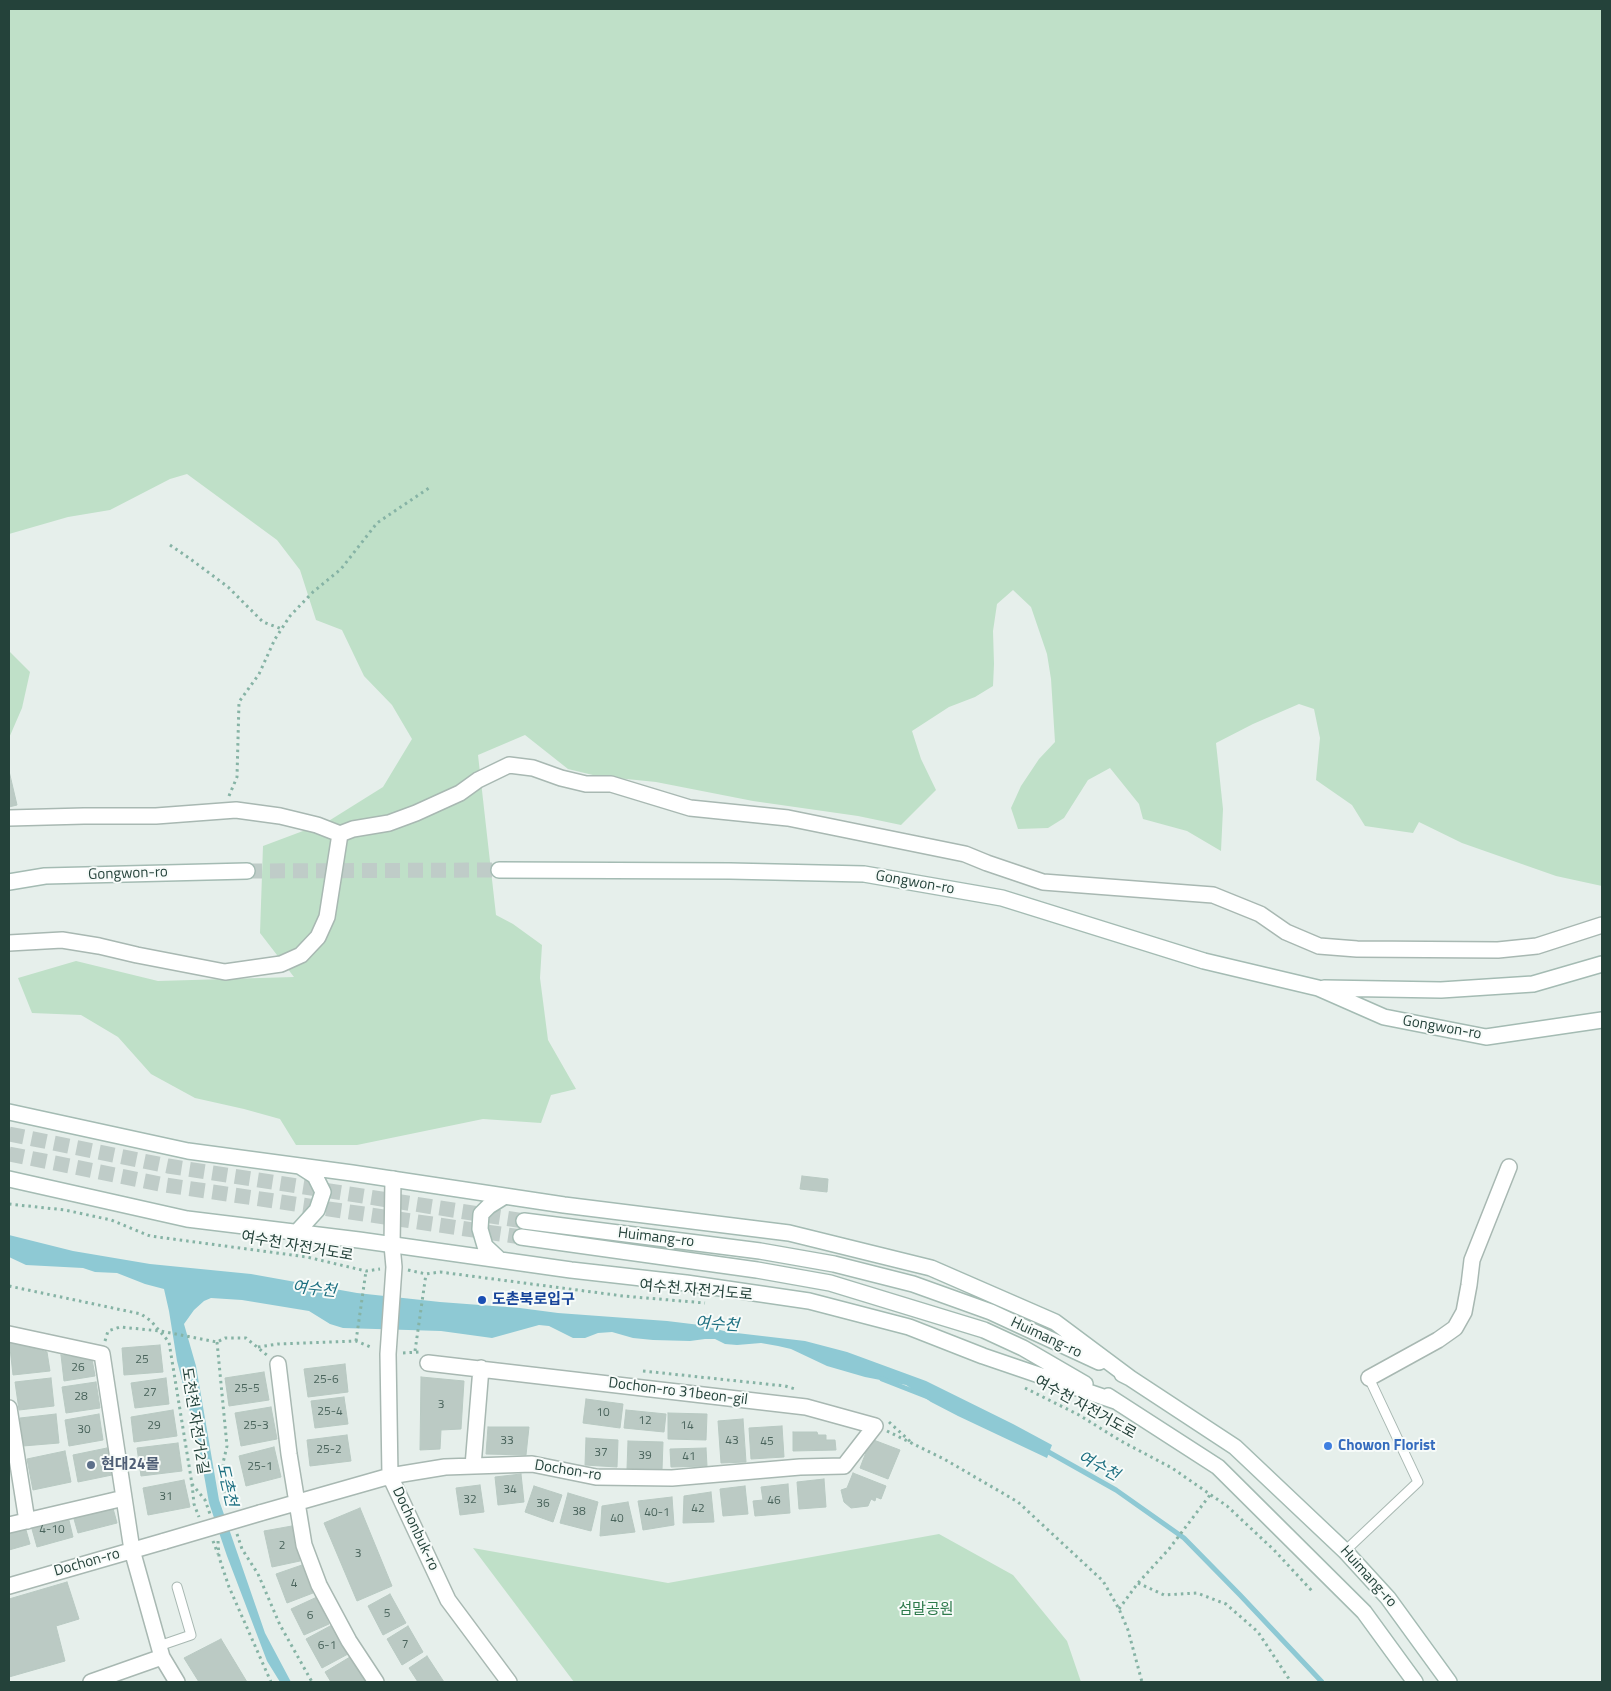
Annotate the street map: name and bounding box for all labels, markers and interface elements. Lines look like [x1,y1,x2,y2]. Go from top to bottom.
street label: Gongwon-ro [88,864,168,884]
street label: Gongwon-ro [874,867,956,899]
street label: Gongwon-ro [1401,1012,1483,1044]
street label: Huimang-ro [617,1224,695,1252]
street label: 여수천 자전거도로 [239,1228,355,1266]
street label: 여수천 자전거도로 [639,1277,753,1305]
water label: 여수천 [291,1278,337,1302]
place label: 도촌북로입구 [492,1291,575,1309]
marker: 도촌북로입구 [476,1294,488,1306]
water label: 여수천 [694,1314,740,1336]
street label: Huimang-ro [1008,1314,1084,1362]
house number: 25 [135,1353,149,1367]
house number: 26 [71,1361,85,1375]
street label: 도천천 자전거2길 [177,1366,211,1476]
house number: 25-6 [313,1373,339,1387]
street label: 여수천 자전거도로 [1031,1373,1139,1443]
street label: Dochon-ro 31beon-gil [607,1375,749,1409]
house number: 25-5 [234,1382,260,1396]
house number: 27 [143,1386,157,1400]
house number: 28 [74,1390,88,1404]
house number: 3 [438,1398,444,1412]
house number: 25-4 [317,1405,343,1419]
house number: 10 [596,1406,610,1420]
house number: 12 [638,1414,652,1428]
house number: 29 [147,1419,161,1433]
house number: 25-3 [243,1419,269,1433]
house number: 14 [680,1419,694,1433]
house number: 30 [77,1423,91,1437]
house number: 33 [500,1434,514,1448]
house number: 43 [725,1434,739,1448]
house number: 45 [760,1435,774,1449]
place label: Chowon Florist [1338,1437,1436,1455]
marker: Chowon Florist [1322,1440,1334,1452]
house number: 25-2 [316,1443,342,1457]
house number: 37 [594,1446,608,1460]
water label: 여수천 [1074,1448,1122,1486]
house number: 39 [638,1449,652,1463]
house number: 41 [682,1450,696,1464]
place label: 현대24몰 [101,1456,159,1474]
street label: Dochon-ro [533,1457,603,1485]
marker: 현대24몰 [85,1459,97,1471]
house number: 25-1 [247,1460,273,1474]
water label: 도촌천 [212,1461,240,1509]
house number: 34 [503,1483,517,1497]
street label: Dochonbuk-ro [388,1484,442,1574]
house number: 31 [159,1490,173,1504]
house number: 32 [463,1493,477,1507]
house number: 46 [767,1494,781,1508]
house number: 36 [536,1497,550,1511]
house number: 42 [691,1502,705,1516]
house number: 38 [572,1505,586,1519]
house number: 40-1 [644,1506,670,1520]
house number: 40 [610,1512,624,1526]
house number: 4-10 [39,1523,65,1537]
house number: 2 [279,1539,285,1553]
street label: Huimang-ro [1336,1543,1400,1611]
street label: Dochon-ro [52,1545,122,1581]
house number: 3 [355,1547,361,1561]
house number: 4 [291,1577,297,1591]
park label: 섬말공원 [898,1601,954,1619]
house number: 5 [384,1607,390,1621]
house number: 6 [307,1609,313,1623]
house number: 7 [402,1638,408,1652]
house number: 6-1 [318,1639,336,1653]

